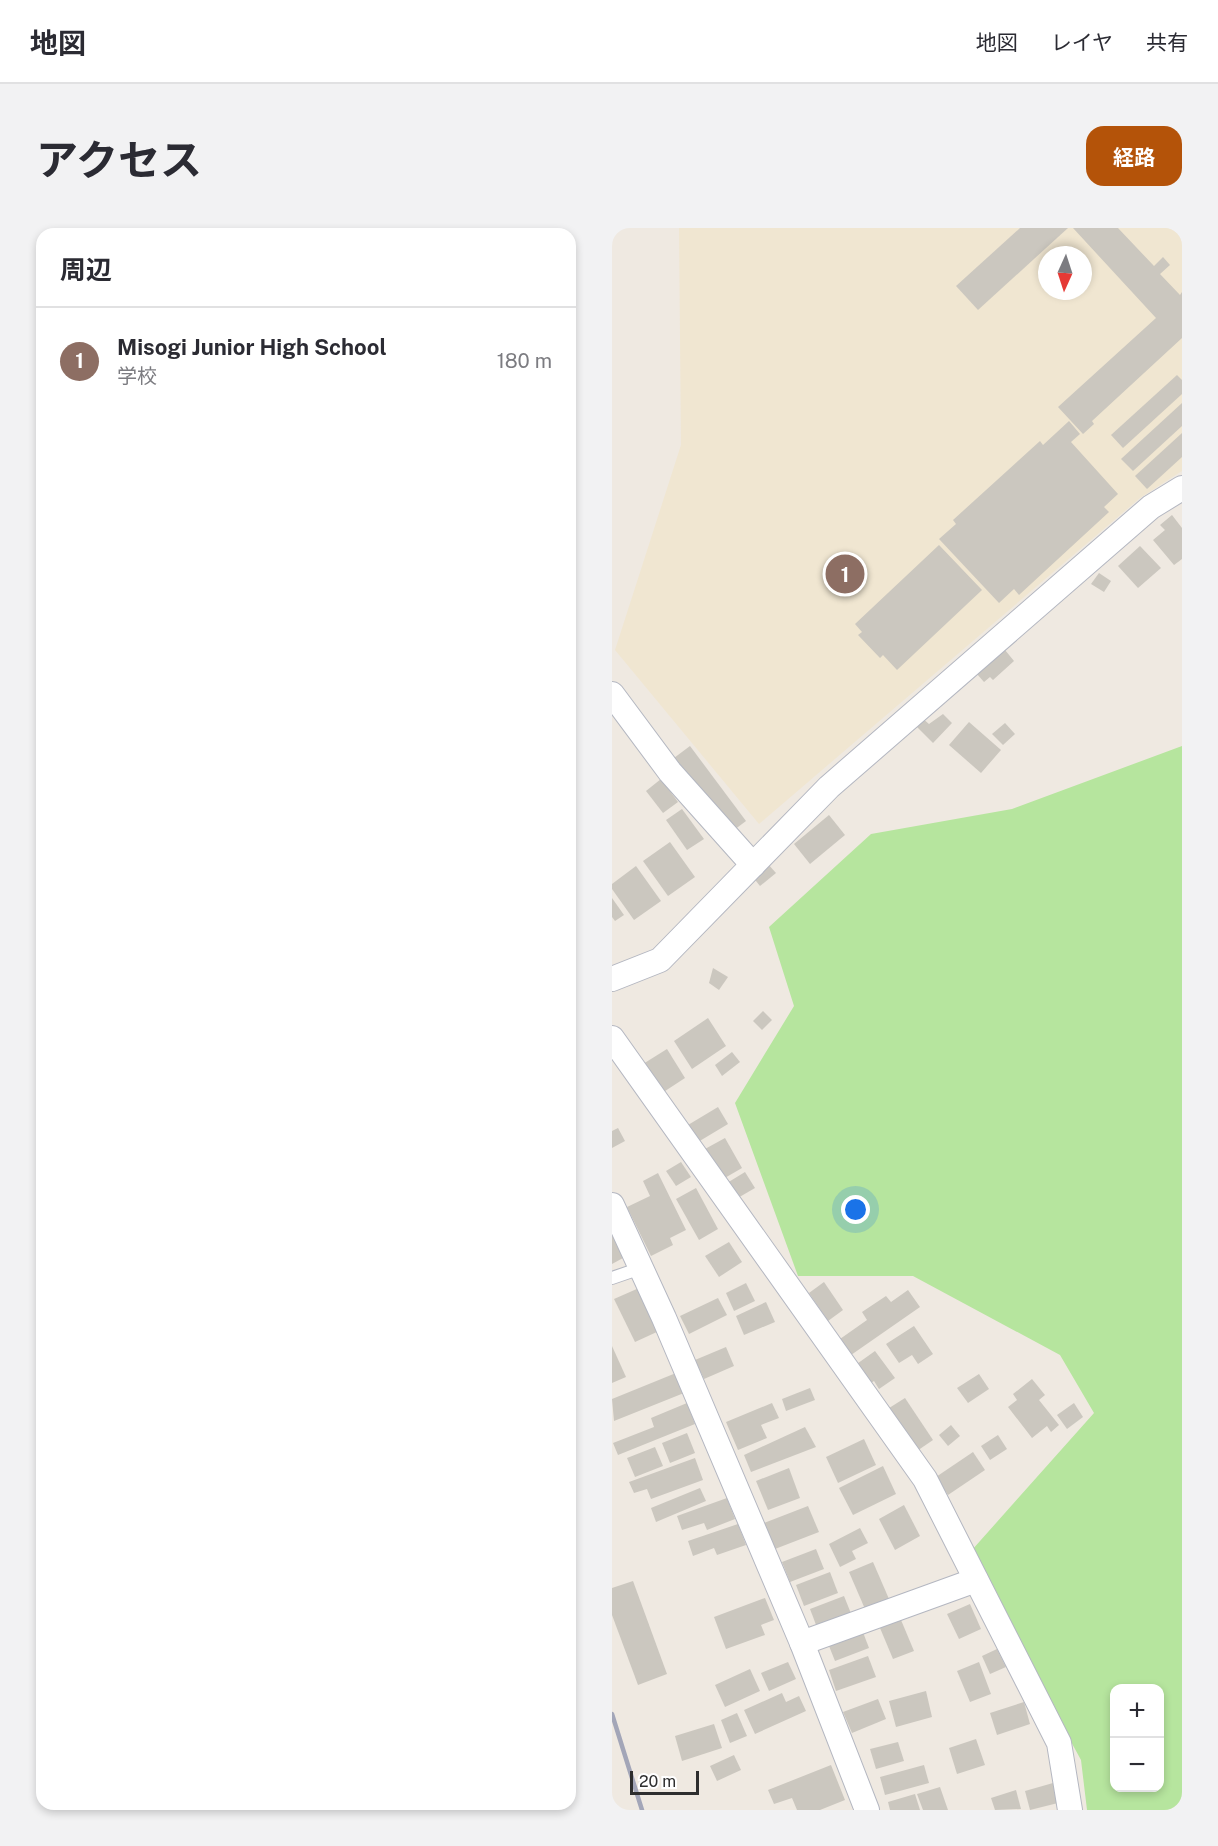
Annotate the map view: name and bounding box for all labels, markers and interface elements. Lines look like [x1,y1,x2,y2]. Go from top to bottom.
text: 地図 [30,26,86,59]
text: 地図 [976,30,1018,55]
text: レイヤ [1051,30,1113,55]
text: 共有 [1146,30,1188,55]
button: 経路 [1086,126,1182,186]
text: アクセス [36,135,202,184]
north arrow [1038,246,1092,300]
text: 周辺 [60,254,112,285]
text: Misogi Junior High School [117,334,387,360]
text: 1 [75,349,84,373]
text: 180 m [497,349,552,373]
text: 学校 [117,364,157,388]
pin: 1 [826,552,864,596]
your location [841,1195,870,1224]
map controls [1110,1684,1164,1792]
button: + [1110,1684,1164,1738]
button: − [1110,1738,1164,1792]
scale bar [630,1768,699,1796]
text: 20 m [639,1772,676,1791]

